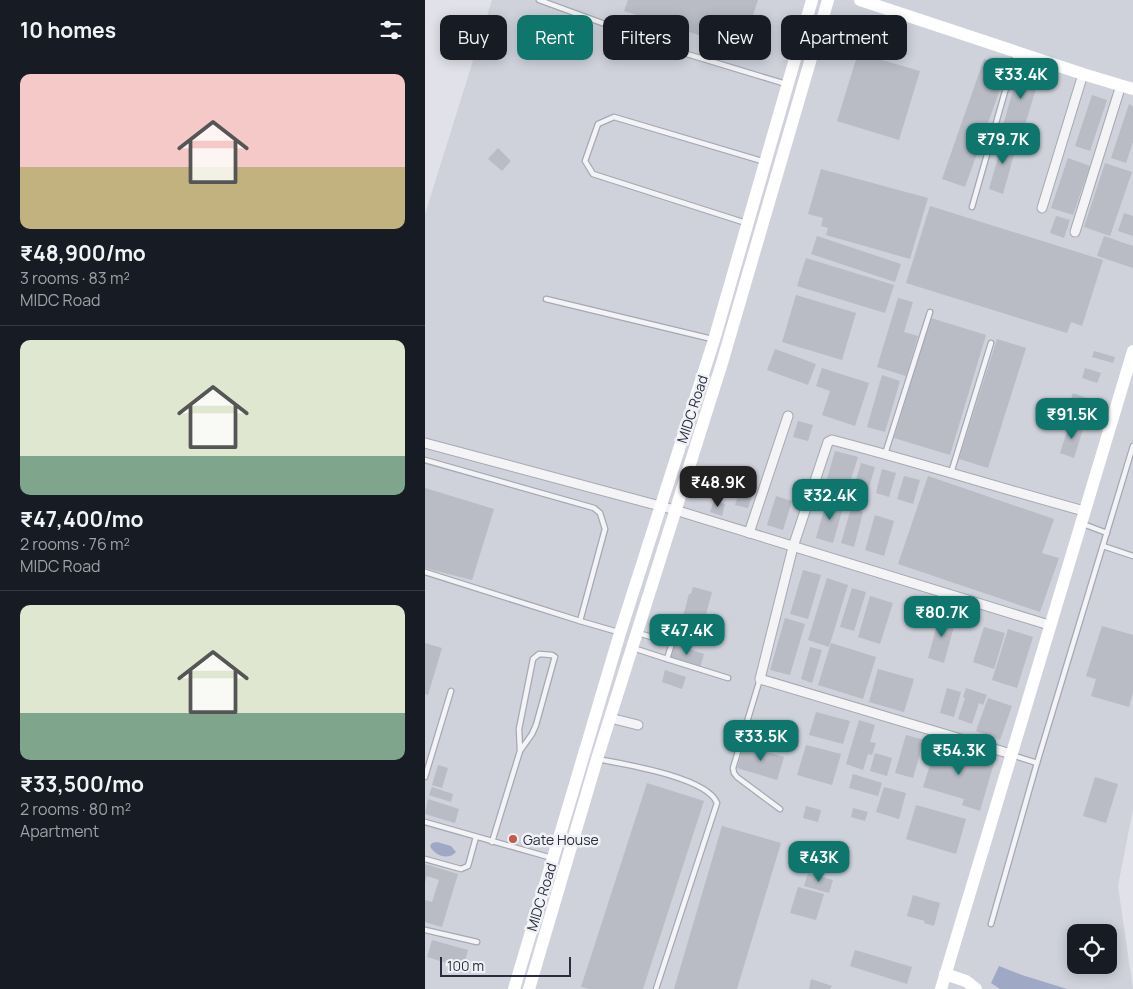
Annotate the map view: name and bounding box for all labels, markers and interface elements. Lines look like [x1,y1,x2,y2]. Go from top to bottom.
chip: Buy [440,15,507,60]
chip: Rent [517,15,593,60]
chip: Filters [603,15,689,60]
chip: New [699,15,771,60]
chip: Apartment [781,15,907,60]
text: 10 homes [20,16,116,44]
icon: filters [377,16,405,44]
pin: ₹33.4K [980,58,1062,100]
text: ₹33.4K [994,63,1048,85]
icon: home [168,107,258,197]
pin: ₹79.7K [962,122,1044,165]
text: ₹79.7K [977,128,1029,150]
text: ₹48,900/mo [20,239,146,267]
text: 3 rooms · 83 m² [20,267,130,289]
text: MIDC Road [20,289,101,311]
icon: home [168,372,258,462]
street label: MIDC Road [672,373,712,445]
pin: ₹91.5K [1031,398,1113,440]
text: ₹91.5K [1047,403,1097,425]
pin: ₹48.9K [677,466,759,508]
text: ₹48.9K [691,471,745,493]
pin: ₹32.4K [789,478,871,521]
text: ₹32.4K [803,484,857,506]
text: ₹47,400/mo [20,505,144,533]
text: 2 rooms · 76 m² [20,533,130,555]
text: MIDC Road [20,555,101,577]
pin: ₹80.7K [901,596,983,638]
text: ₹80.7K [915,601,969,623]
pin: ₹47.4K [646,614,728,656]
text: ₹47.4K [661,619,713,641]
icon: home [168,637,258,727]
pin: ₹33.5K [720,720,802,762]
text: ₹33.5K [734,725,788,747]
pin: ₹54.3K [918,734,1000,776]
text: ₹54.3K [932,739,986,761]
text: ₹33,500/mo [20,770,144,798]
text: 2 rooms · 80 m² [20,798,131,820]
text: Apartment [20,820,99,842]
place label: Gate House [523,830,599,849]
marker: Gate House [507,833,519,845]
pin: ₹43K [789,840,849,883]
text: ₹43K [799,846,839,868]
street label: MIDC Road [522,861,560,933]
map controls [1067,924,1117,974]
button: locate [1067,924,1117,974]
scale bar [440,954,571,977]
text: 100 m [447,956,484,975]

